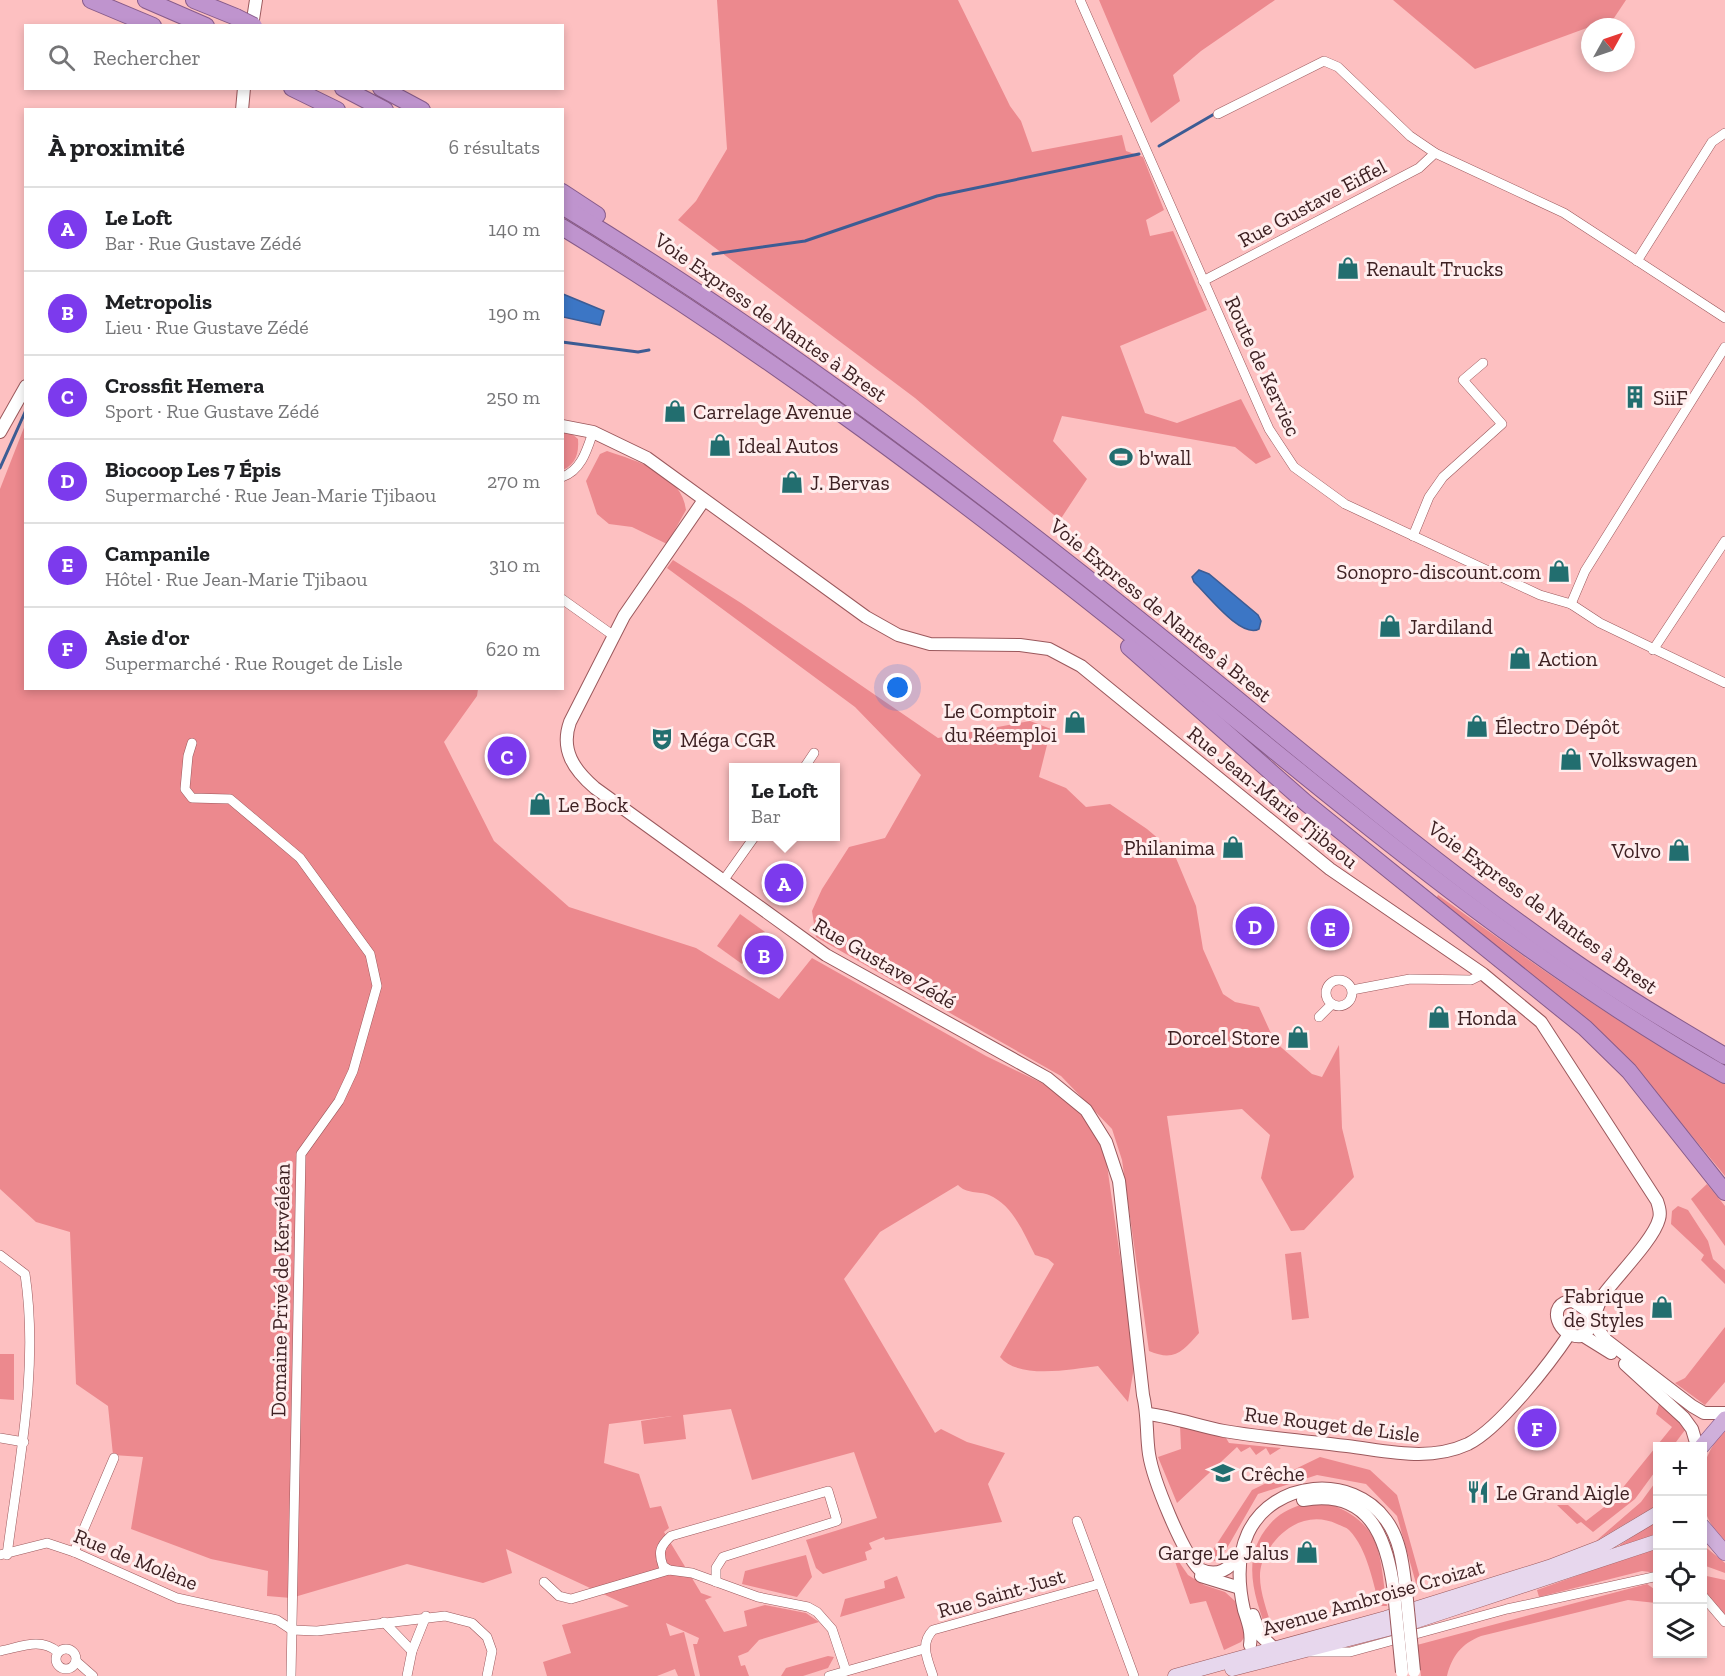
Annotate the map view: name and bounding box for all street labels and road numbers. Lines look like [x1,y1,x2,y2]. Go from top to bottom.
street label: Rue Gustave Eiffel [1234,153,1391,252]
street label: Voie Express de Nantes à Brest [649,226,892,407]
street label: Route de Kerviec [1220,292,1306,440]
street label: Voie Express de Nantes à Brest [1044,512,1277,707]
street label: Rue Jean-Marie Tjibaou [1182,721,1363,874]
street label: Voie Express de Nantes à Brest [1422,815,1663,999]
street label: Rue Gustave Zédé [809,912,961,1014]
street label: Domaine Privé de Kervéléan [265,1163,295,1417]
street label: Rue Rouget de Lisle [1243,1401,1421,1447]
street label: Rue de Molène [70,1523,202,1595]
street label: Avenue Ambroise Croizat [1259,1553,1487,1641]
street label: Rue Saint-Just [934,1563,1068,1623]

